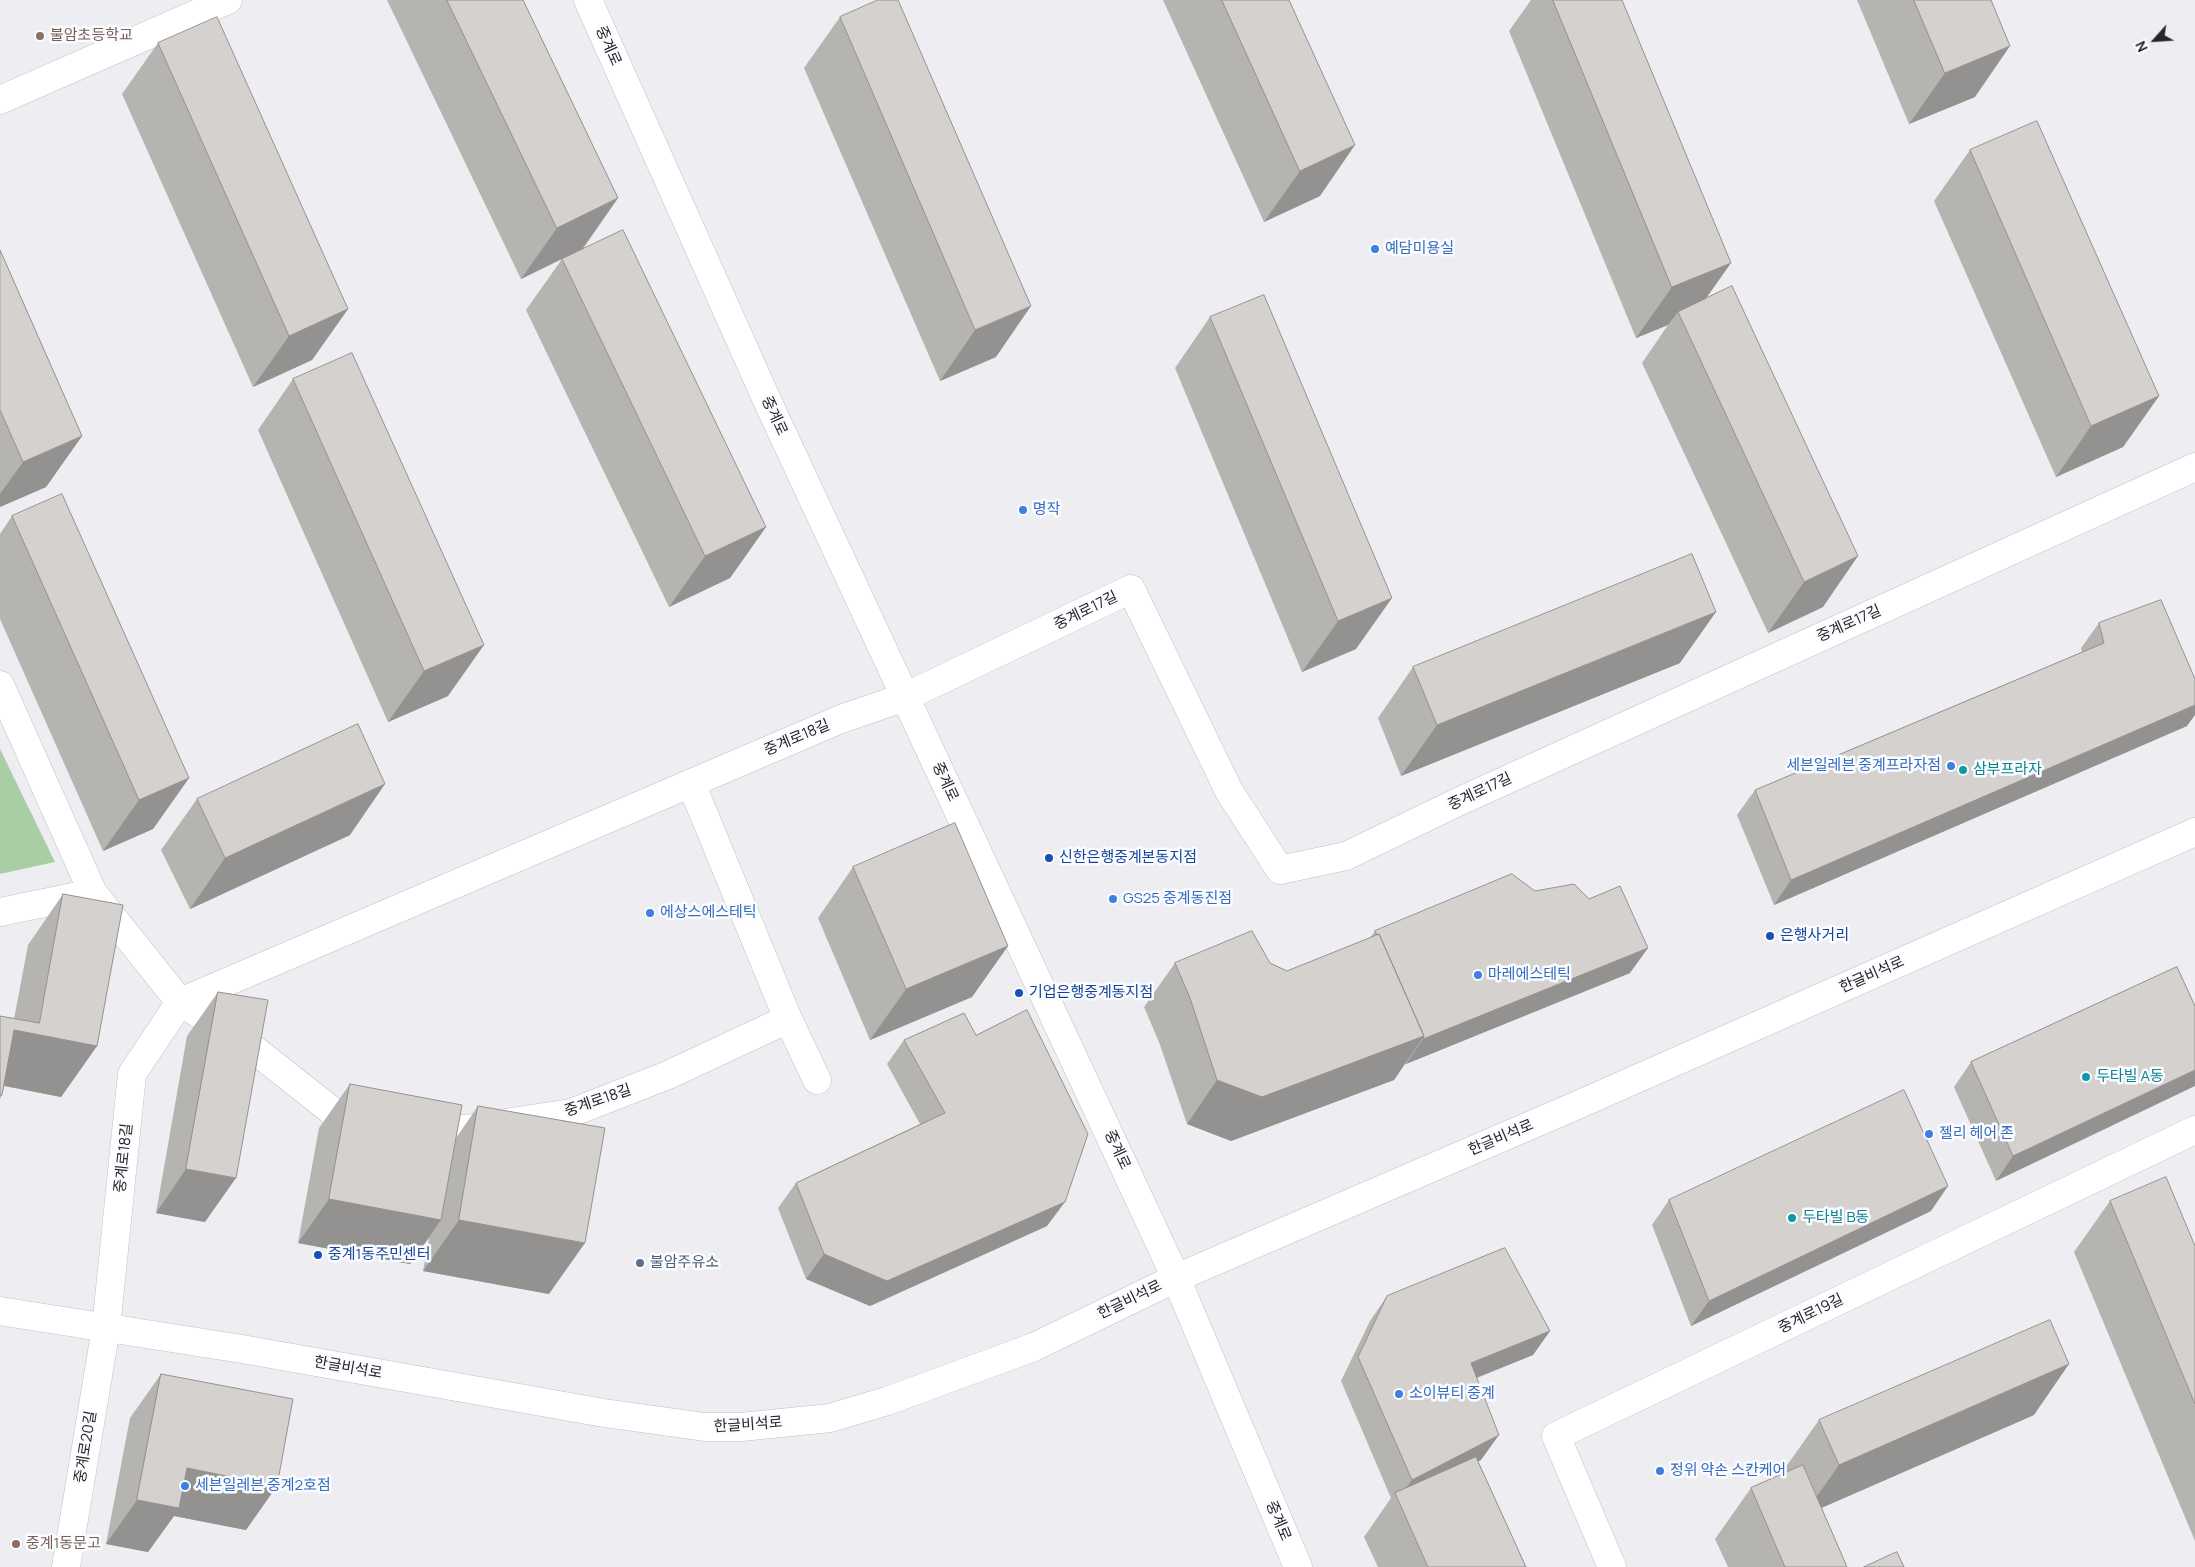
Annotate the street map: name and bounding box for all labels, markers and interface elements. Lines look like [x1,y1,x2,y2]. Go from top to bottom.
north arrow [2130,15,2180,65]
street label: 중계로 [591,23,625,69]
place label: 불암초등학교 [50,27,133,45]
marker: 불암초등학교 [34,30,46,42]
text: N [2130,38,2152,55]
place label: 예담미용실 [1385,240,1454,258]
marker: 예담미용실 [1369,243,1381,255]
street label: 중계로 [757,393,791,439]
place label: 명작 [1033,501,1061,519]
marker: 명작 [1017,504,1029,516]
street label: 중계로17길 [1051,588,1121,634]
street label: 중계로17길 [1814,602,1884,646]
street label: 중계로18길 [761,716,833,760]
place label: 세븐일레븐 중계프라자점 [1786,757,1941,775]
street label: 중계로 [928,759,962,805]
marker: 세븐일레븐 중계프라자점 [1945,760,1957,772]
place label: 삼부프라자 [1973,761,2042,779]
marker: 삼부프라자 [1957,764,1969,776]
street label: 중계로17길 [1445,769,1515,815]
place label: 신한은행중계본동지점 [1059,849,1197,867]
marker: 신한은행중계본동지점 [1043,852,1055,864]
place label: GS25 중계동진점 [1123,890,1232,908]
marker: GS25 중계동진점 [1107,893,1119,905]
place label: 에상스에스테틱 [660,904,757,922]
marker: 에상스에스테틱 [644,907,656,919]
place label: 은행사거리 [1780,927,1849,945]
marker: 은행사거리 [1764,930,1776,942]
street label: 한글비석로 [1837,953,1907,997]
place label: 마레에스테틱 [1488,966,1571,984]
marker: 마레에스테틱 [1472,969,1484,981]
place label: 기업은행중계동지점 [1029,984,1153,1002]
marker: 기업은행중계동지점 [1013,987,1025,999]
place label: 두타빌 A동 [2096,1068,2164,1086]
marker: 두타빌 A동 [2080,1071,2092,1083]
street label: 중계로18길 [562,1081,634,1121]
street label: 한글비석로 [1466,1116,1536,1160]
street label: 중계로18길 [111,1122,137,1194]
place label: 젤리 헤어 존 [1939,1125,2014,1143]
street label: 중계로 [1100,1127,1134,1173]
marker: 젤리 헤어 존 [1923,1128,1935,1140]
place label: 두타빌 B동 [1802,1209,1869,1227]
marker: 두타빌 B동 [1786,1212,1798,1224]
place label: 중계1동주민센터 [328,1246,430,1264]
marker: 중계1동주민센터 [312,1249,324,1261]
place label: 불암주유소 [650,1254,719,1272]
marker: 불암주유소 [634,1257,646,1269]
street label: 한글비석로 [1095,1277,1165,1323]
street label: 중계로19길 [1775,1290,1847,1338]
street label: 한글비석로 [312,1353,384,1383]
place label: 소이뷰티 중계 [1409,1385,1495,1403]
marker: 소이뷰티 중계 [1393,1388,1405,1400]
street label: 중계로20길 [71,1410,101,1484]
street label: 한글비석로 [713,1414,783,1436]
place label: 정위 약손 스칸케어 [1670,1462,1786,1480]
marker: 정위 약손 스칸케어 [1654,1465,1666,1477]
place label: 세븐일레븐 중계2호점 [195,1477,331,1495]
marker: 세븐일레븐 중계2호점 [179,1480,191,1492]
street label: 중계로 [1262,1498,1294,1544]
place label: 중계1동문고 [26,1535,101,1553]
marker: 중계1동문고 [10,1538,22,1550]

